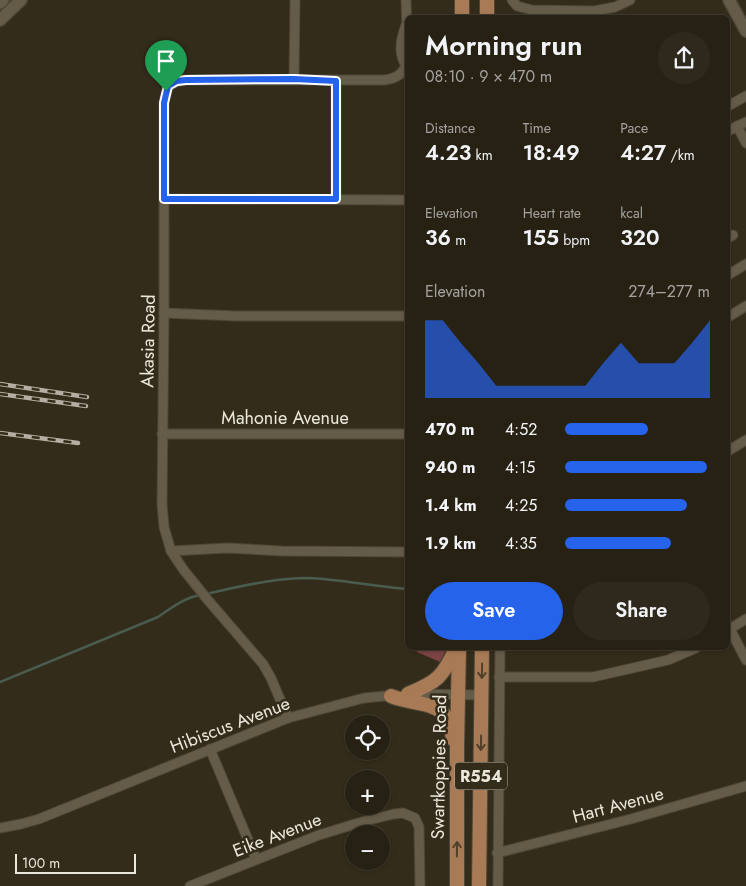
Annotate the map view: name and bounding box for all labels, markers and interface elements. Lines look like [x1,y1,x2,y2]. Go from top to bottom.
text: Morning run [425,25,583,66]
button: share [658,32,710,84]
pin [145,40,187,91]
icon: arrive [152,47,180,75]
text: 08:10 · 9 × 470 m [425,65,552,88]
text: Distance [425,118,475,138]
text: Time [523,118,551,138]
text: Pace [620,118,648,138]
text: 4.23 [425,138,471,168]
text: 18:49 [523,138,580,168]
text: 4:27 [620,138,666,168]
text: km [471,145,493,165]
text: /km [666,145,695,165]
text: Elevation [425,203,478,223]
text: Heart rate [523,203,581,223]
text: kcal [620,203,643,223]
text: 36 [425,223,451,253]
text: 155 [523,223,559,253]
text: 320 [620,223,660,253]
text: m [451,230,466,250]
text: bpm [559,230,590,250]
text: Elevation [425,280,485,303]
text: 274–277 m [628,280,710,303]
street label: Akasia Road [134,294,162,388]
street label: Mahonie Avenue [221,405,349,431]
text: 470 m [425,418,474,441]
text: 4:52 [505,418,537,441]
text: 940 m [425,456,475,479]
text: 4:15 [505,456,535,479]
text: 1.4 km [425,494,477,517]
text: 4:25 [505,494,537,517]
text: 1.9 km [425,532,476,555]
text: 4:35 [505,532,537,555]
button: Save [425,582,563,640]
button: Share [573,582,710,640]
one-way arrow [477,662,487,679]
street label: Hibiscus Avenue [166,690,294,760]
street label: Swartkoppies Road [425,694,453,840]
map controls [345,715,390,870]
button: locate [345,715,390,760]
one-way arrow [476,735,486,751]
road number: R554 [455,762,507,789]
button: + [345,770,390,815]
street label: Hart Avenue [569,780,667,830]
street label: Eike Avenue [229,806,325,864]
button: − [345,825,390,870]
one-way arrow [452,842,462,858]
scale bar [15,851,136,874]
text: 100 m [22,853,60,873]

